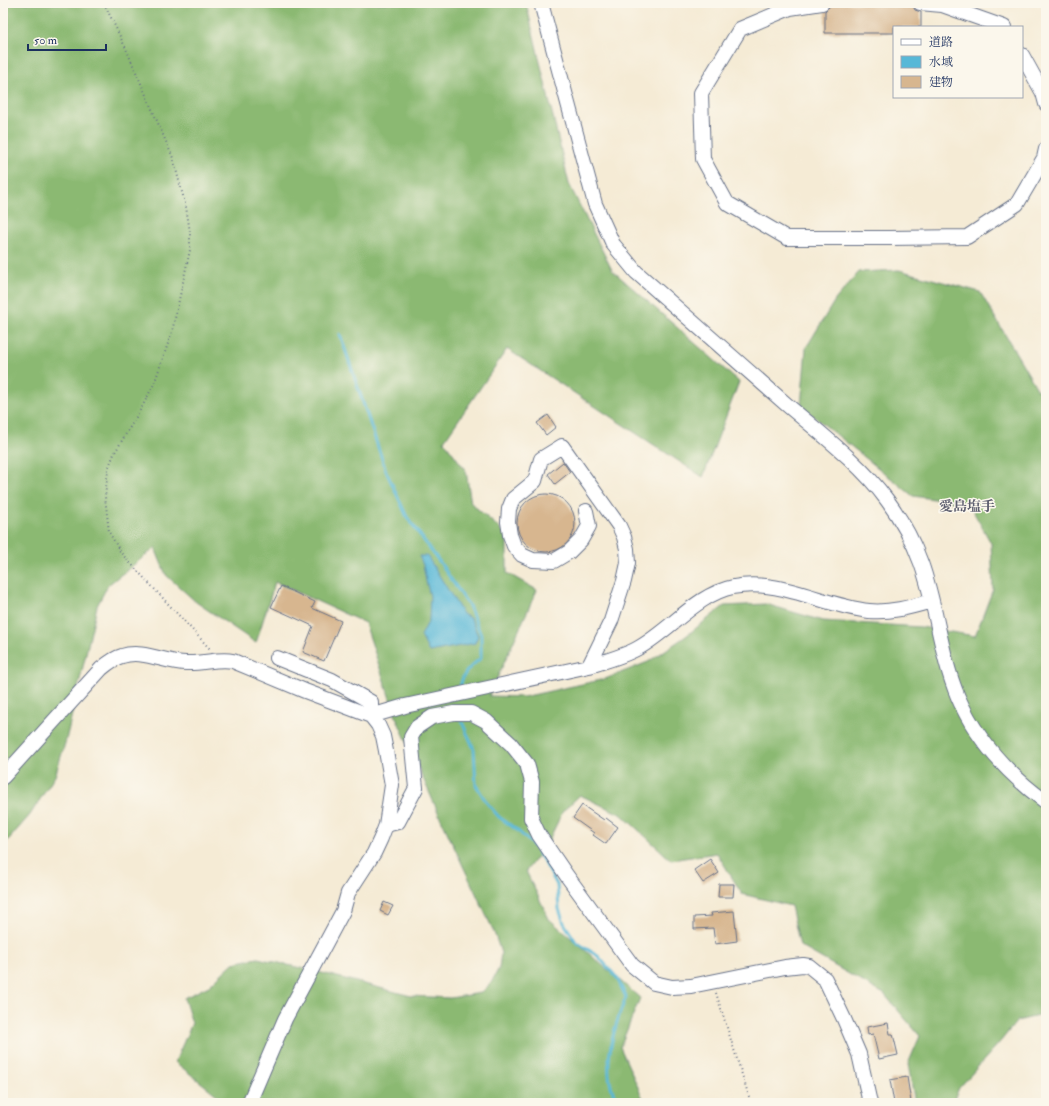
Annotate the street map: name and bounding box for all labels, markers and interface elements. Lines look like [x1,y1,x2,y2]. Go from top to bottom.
scale bar [28,26,106,52]
legend [893,26,1023,98]
text: 50 m [34,33,58,48]
text: 道路 [929,35,953,50]
text: 水域 [929,55,953,70]
text: 建物 [929,75,953,90]
district label: 愛島塩手 [939,498,995,515]

